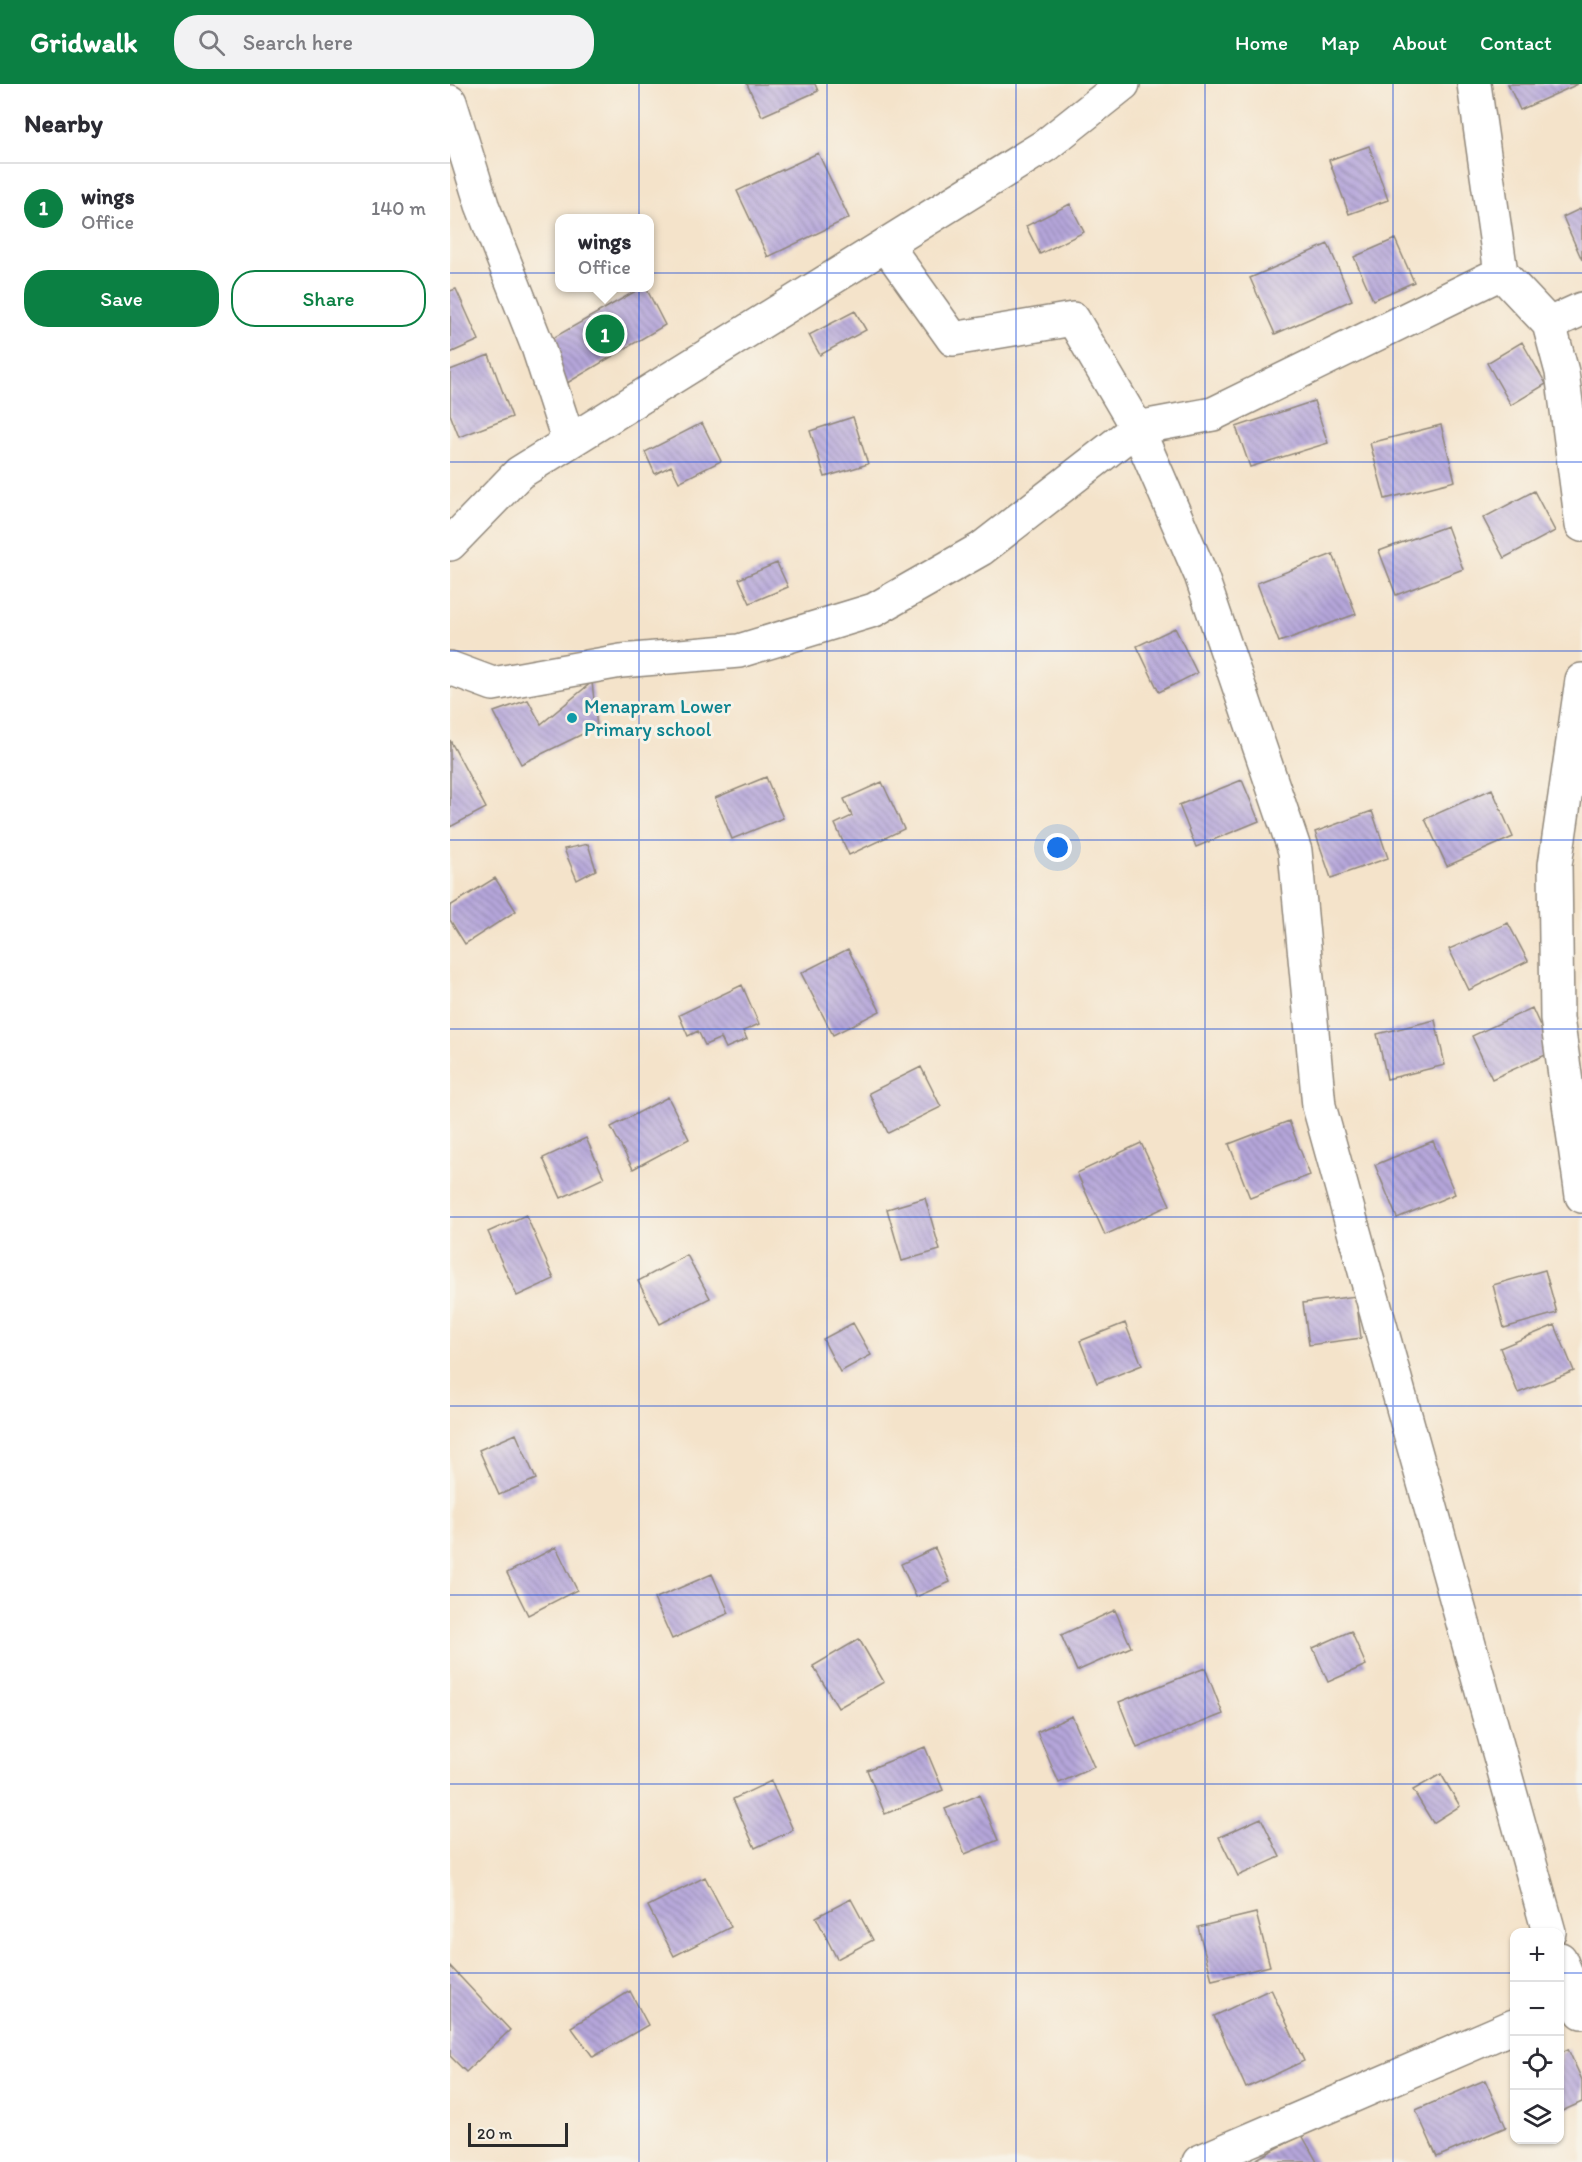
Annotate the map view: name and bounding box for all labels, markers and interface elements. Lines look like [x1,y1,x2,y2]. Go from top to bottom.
search box [174,15,594,69]
text: Gridwalk [30,25,138,59]
icon: search [195,26,228,59]
text: Search here [243,29,353,56]
text: Home [1235,30,1288,55]
text: Map [1321,30,1360,55]
text: About [1393,30,1447,55]
text: Contact [1480,30,1552,55]
text: Nearby [24,107,103,139]
text: wings [81,183,134,210]
text: 1 [39,196,48,220]
text: 140 m [371,196,426,220]
text: Office [81,210,134,234]
popup [555,214,654,292]
text: wings [578,228,631,255]
text: Office [578,255,631,279]
button: Save [24,270,219,327]
button: Share [231,270,426,327]
pin: 1 [586,312,624,356]
place label: Menapram Lower Primary school [584,694,731,741]
marker: Menapram Lower Primary school [565,711,579,725]
your location [1043,833,1072,862]
map controls [1510,1928,1564,2144]
button: + [1510,1928,1564,1982]
button: − [1510,1982,1564,2036]
button: locate [1510,2036,1564,2090]
button: layers [1510,2090,1564,2144]
scale bar [468,2120,568,2148]
text: 20 m [477,2124,512,2143]

